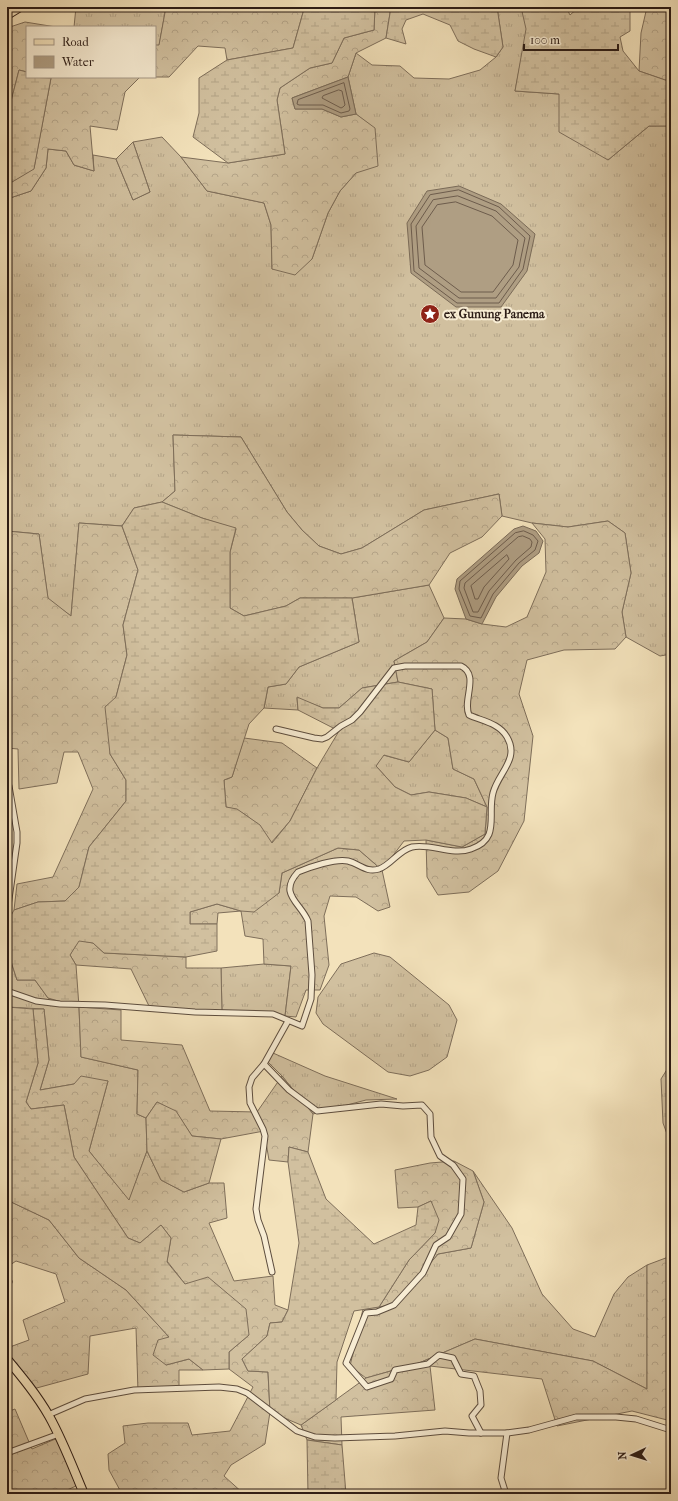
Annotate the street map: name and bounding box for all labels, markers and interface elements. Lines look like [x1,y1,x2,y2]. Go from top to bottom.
legend [26,26,156,78]
scale bar [524,26,618,52]
text: 100 m [530,33,560,47]
text: Road [62,35,89,49]
text: Water [61,55,95,69]
place icon: ex Gunung Panema [419,303,441,325]
place label: ex Gunung Panema [444,307,545,322]
north arrow [612,1435,652,1475]
text: N [616,1450,629,1460]

